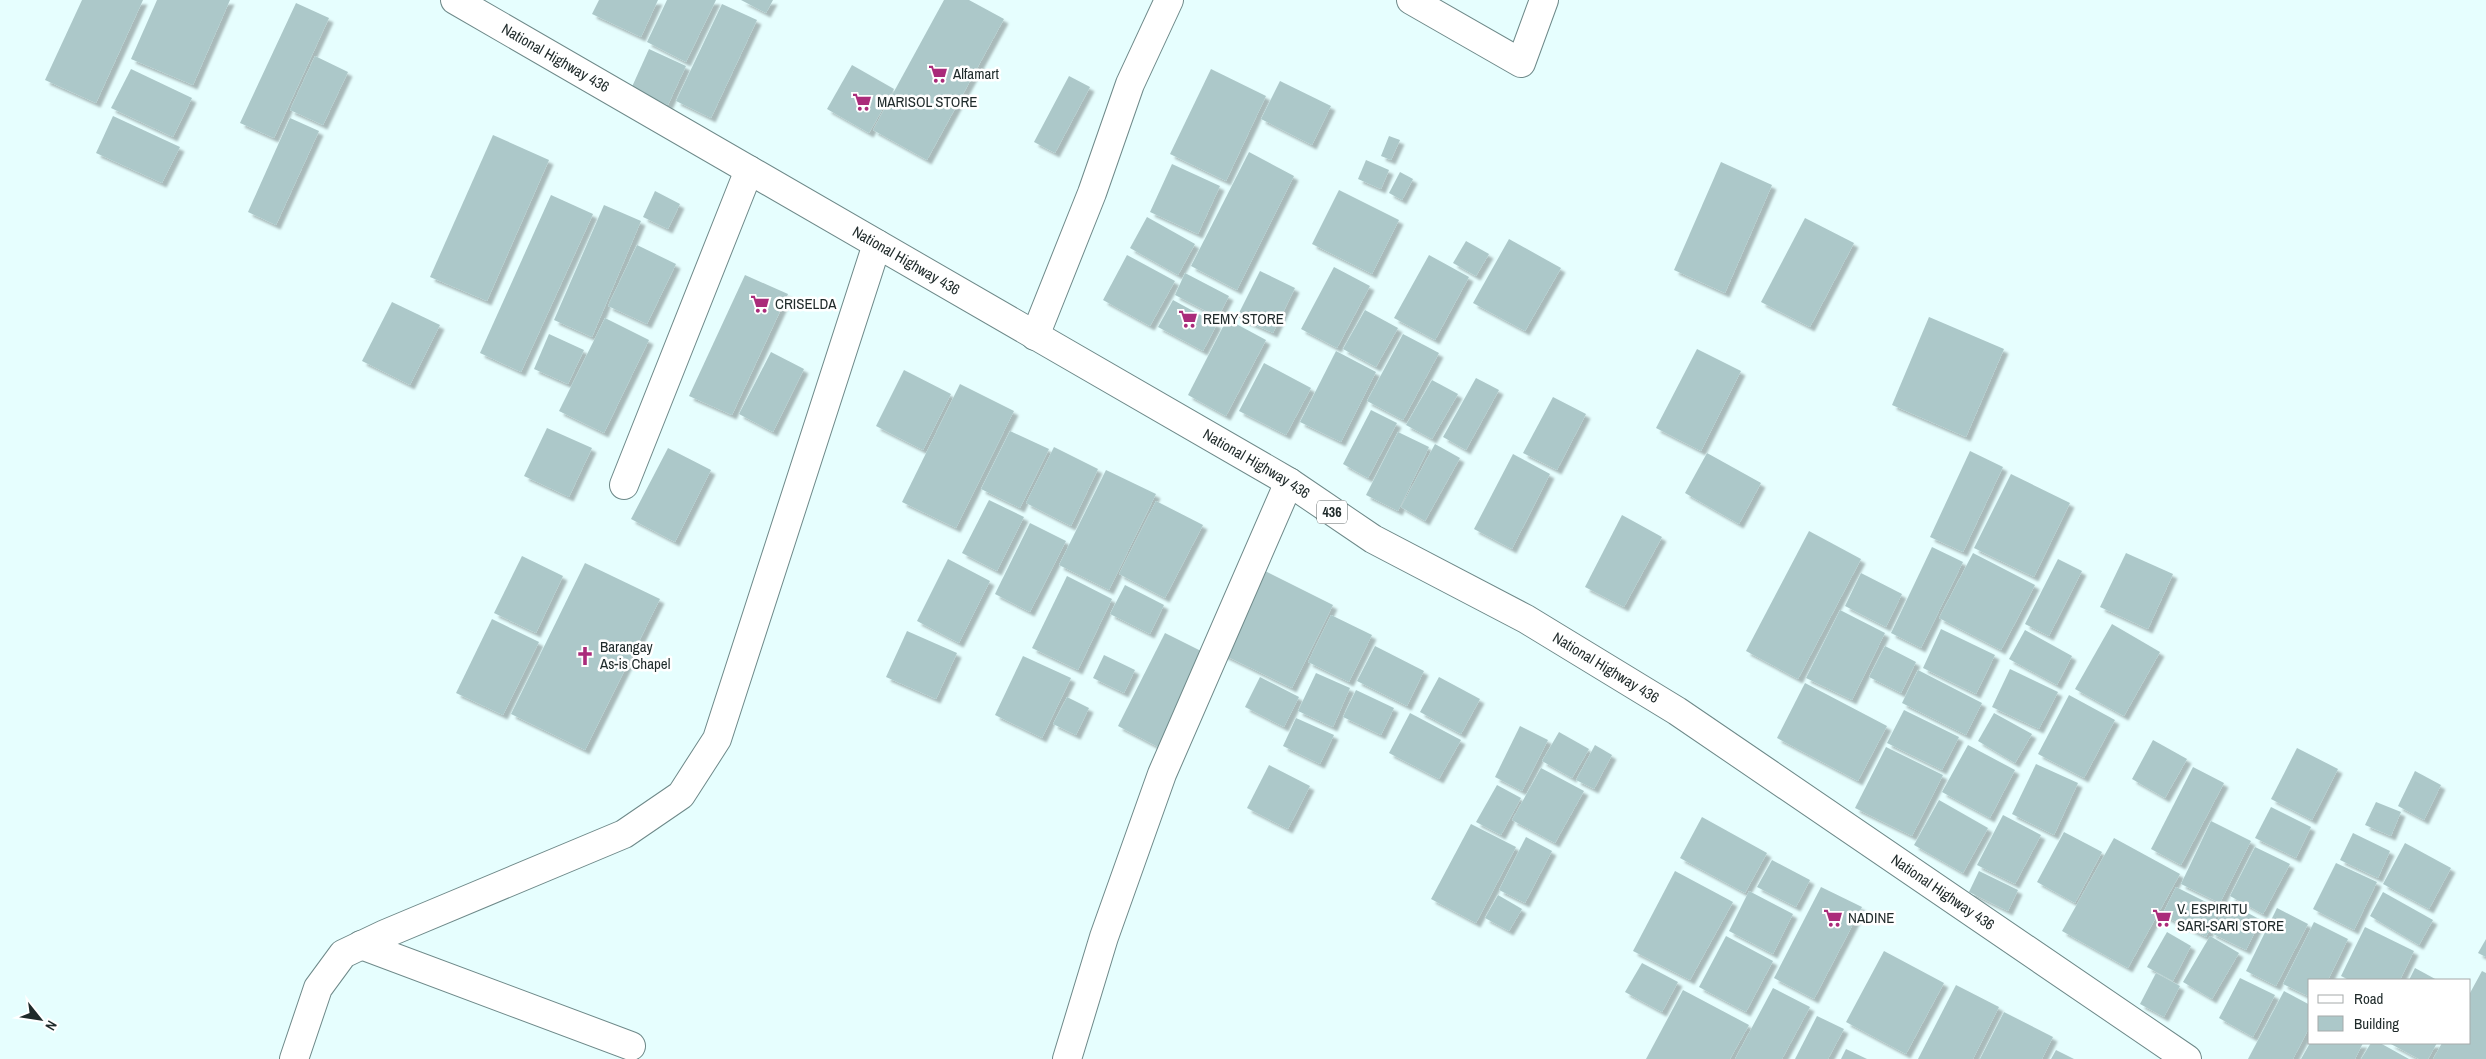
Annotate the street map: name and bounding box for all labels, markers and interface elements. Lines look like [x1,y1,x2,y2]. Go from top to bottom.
street label: National Highway 436 [498,18,614,97]
supermarket icon: Alfamart [927,63,949,85]
place label: Alfamart [952,63,999,84]
supermarket icon: MARISOL STORE [851,91,873,113]
place label: MARISOL STORE [877,91,978,112]
street label: National Highway 436 [849,221,964,300]
supermarket icon: CRISELDA [749,293,771,315]
place label: CRISELDA [775,293,837,314]
supermarket icon: REMY STORE [1177,308,1199,330]
place label: REMY STORE [1203,308,1284,329]
street label: National Highway 436 [1199,424,1315,503]
road number: 436 [1317,501,1347,524]
street label: National Highway 436 [1549,627,1663,708]
place label: Barangay As-is Chapel [599,636,670,674]
church icon: Barangay As-is Chapel [574,645,596,667]
street label: National Highway 436 [1887,849,1999,935]
place label: V. ESPIRITU SARI-SARI STORE [2177,898,2284,936]
supermarket icon: NADINE [1822,907,1844,929]
place label: NADINE [1848,907,1894,928]
supermarket icon: V. ESPIRITU SARI-SARI STORE [2151,907,2173,929]
legend [2308,979,2471,1044]
text: Road [2354,988,2383,1009]
north arrow [15,994,65,1044]
text: Building [2354,1013,2399,1034]
text: N [41,1017,61,1034]

